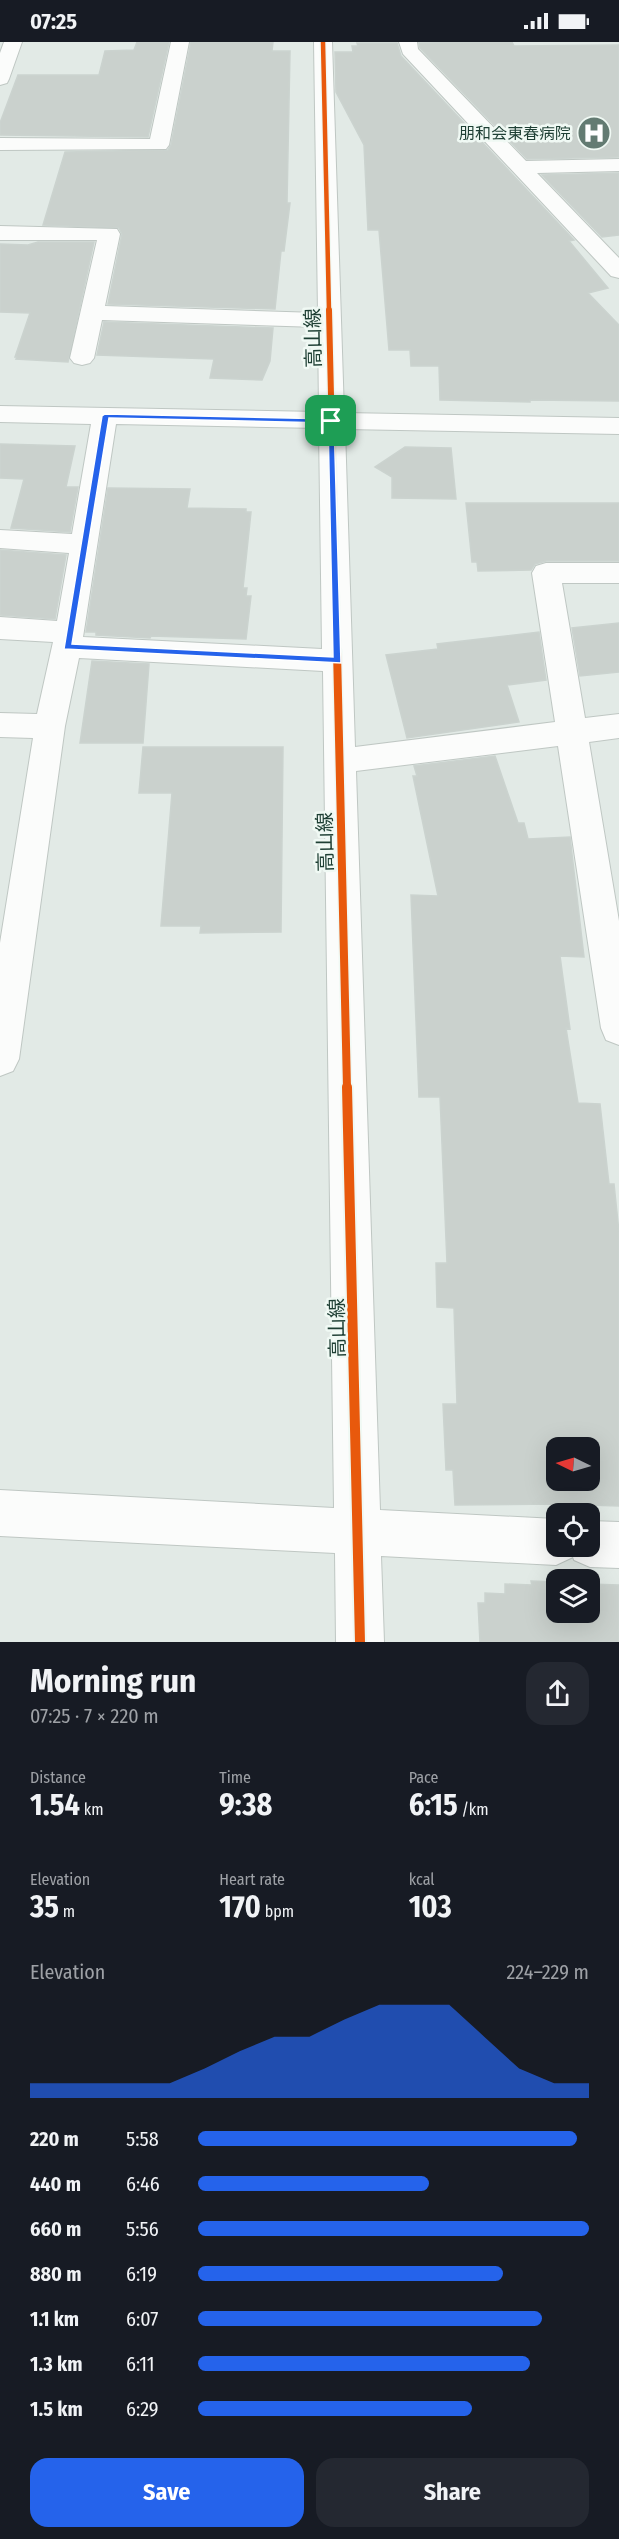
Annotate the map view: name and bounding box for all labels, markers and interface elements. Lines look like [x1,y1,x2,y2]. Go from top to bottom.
text: 07:25 [30,8,77,35]
hospital icon: 朋和会東春病院 [576,115,612,151]
place label: 朋和会東春病院 [459,124,571,143]
street label: 高山線 [300,308,326,368]
pin [305,395,356,446]
icon: arrive [314,404,347,437]
street label: 高山線 [312,812,338,872]
street label: 高山線 [324,1298,350,1358]
north arrow [546,1437,600,1491]
map controls [546,1437,600,1623]
button: locate [546,1503,600,1557]
button: layers [546,1569,600,1623]
text: Morning run [30,1661,196,1701]
button: share [526,1662,589,1725]
text: 07:25 · 7 × 220 m [30,1704,159,1728]
text: Distance [30,1768,86,1787]
text: Time [219,1768,251,1787]
text: Pace [409,1768,438,1787]
text: 1.54 [30,1787,80,1823]
text: 9:38 [219,1787,272,1823]
text: 6:15 [409,1787,458,1823]
text: km [80,1800,104,1819]
text: /km [458,1800,489,1819]
text: Elevation [30,1870,90,1889]
text: Heart rate [219,1870,285,1889]
text: kcal [409,1870,435,1889]
text: 35 [30,1889,59,1925]
text: 170 [219,1889,261,1925]
text: 103 [409,1889,452,1925]
text: m [59,1902,75,1921]
text: bpm [261,1902,294,1921]
text: Elevation [30,1960,105,1984]
text: 224–229 m [507,1960,589,1984]
text: 220 m [30,2127,79,2151]
text: 5:58 [126,2127,159,2151]
text: 440 m [30,2172,81,2196]
text: 6:46 [126,2172,160,2196]
text: 660 m [30,2217,81,2241]
text: 5:56 [126,2217,159,2241]
text: 880 m [30,2262,81,2286]
text: 6:19 [126,2262,157,2286]
text: 1.1 km [30,2307,79,2331]
text: 6:07 [126,2307,158,2331]
text: 1.3 km [30,2352,82,2376]
text: 6:11 [126,2352,155,2376]
text: 1.5 km [30,2397,83,2421]
text: 6:29 [126,2397,159,2421]
button: Save [30,2458,304,2527]
button: Share [316,2458,589,2527]

